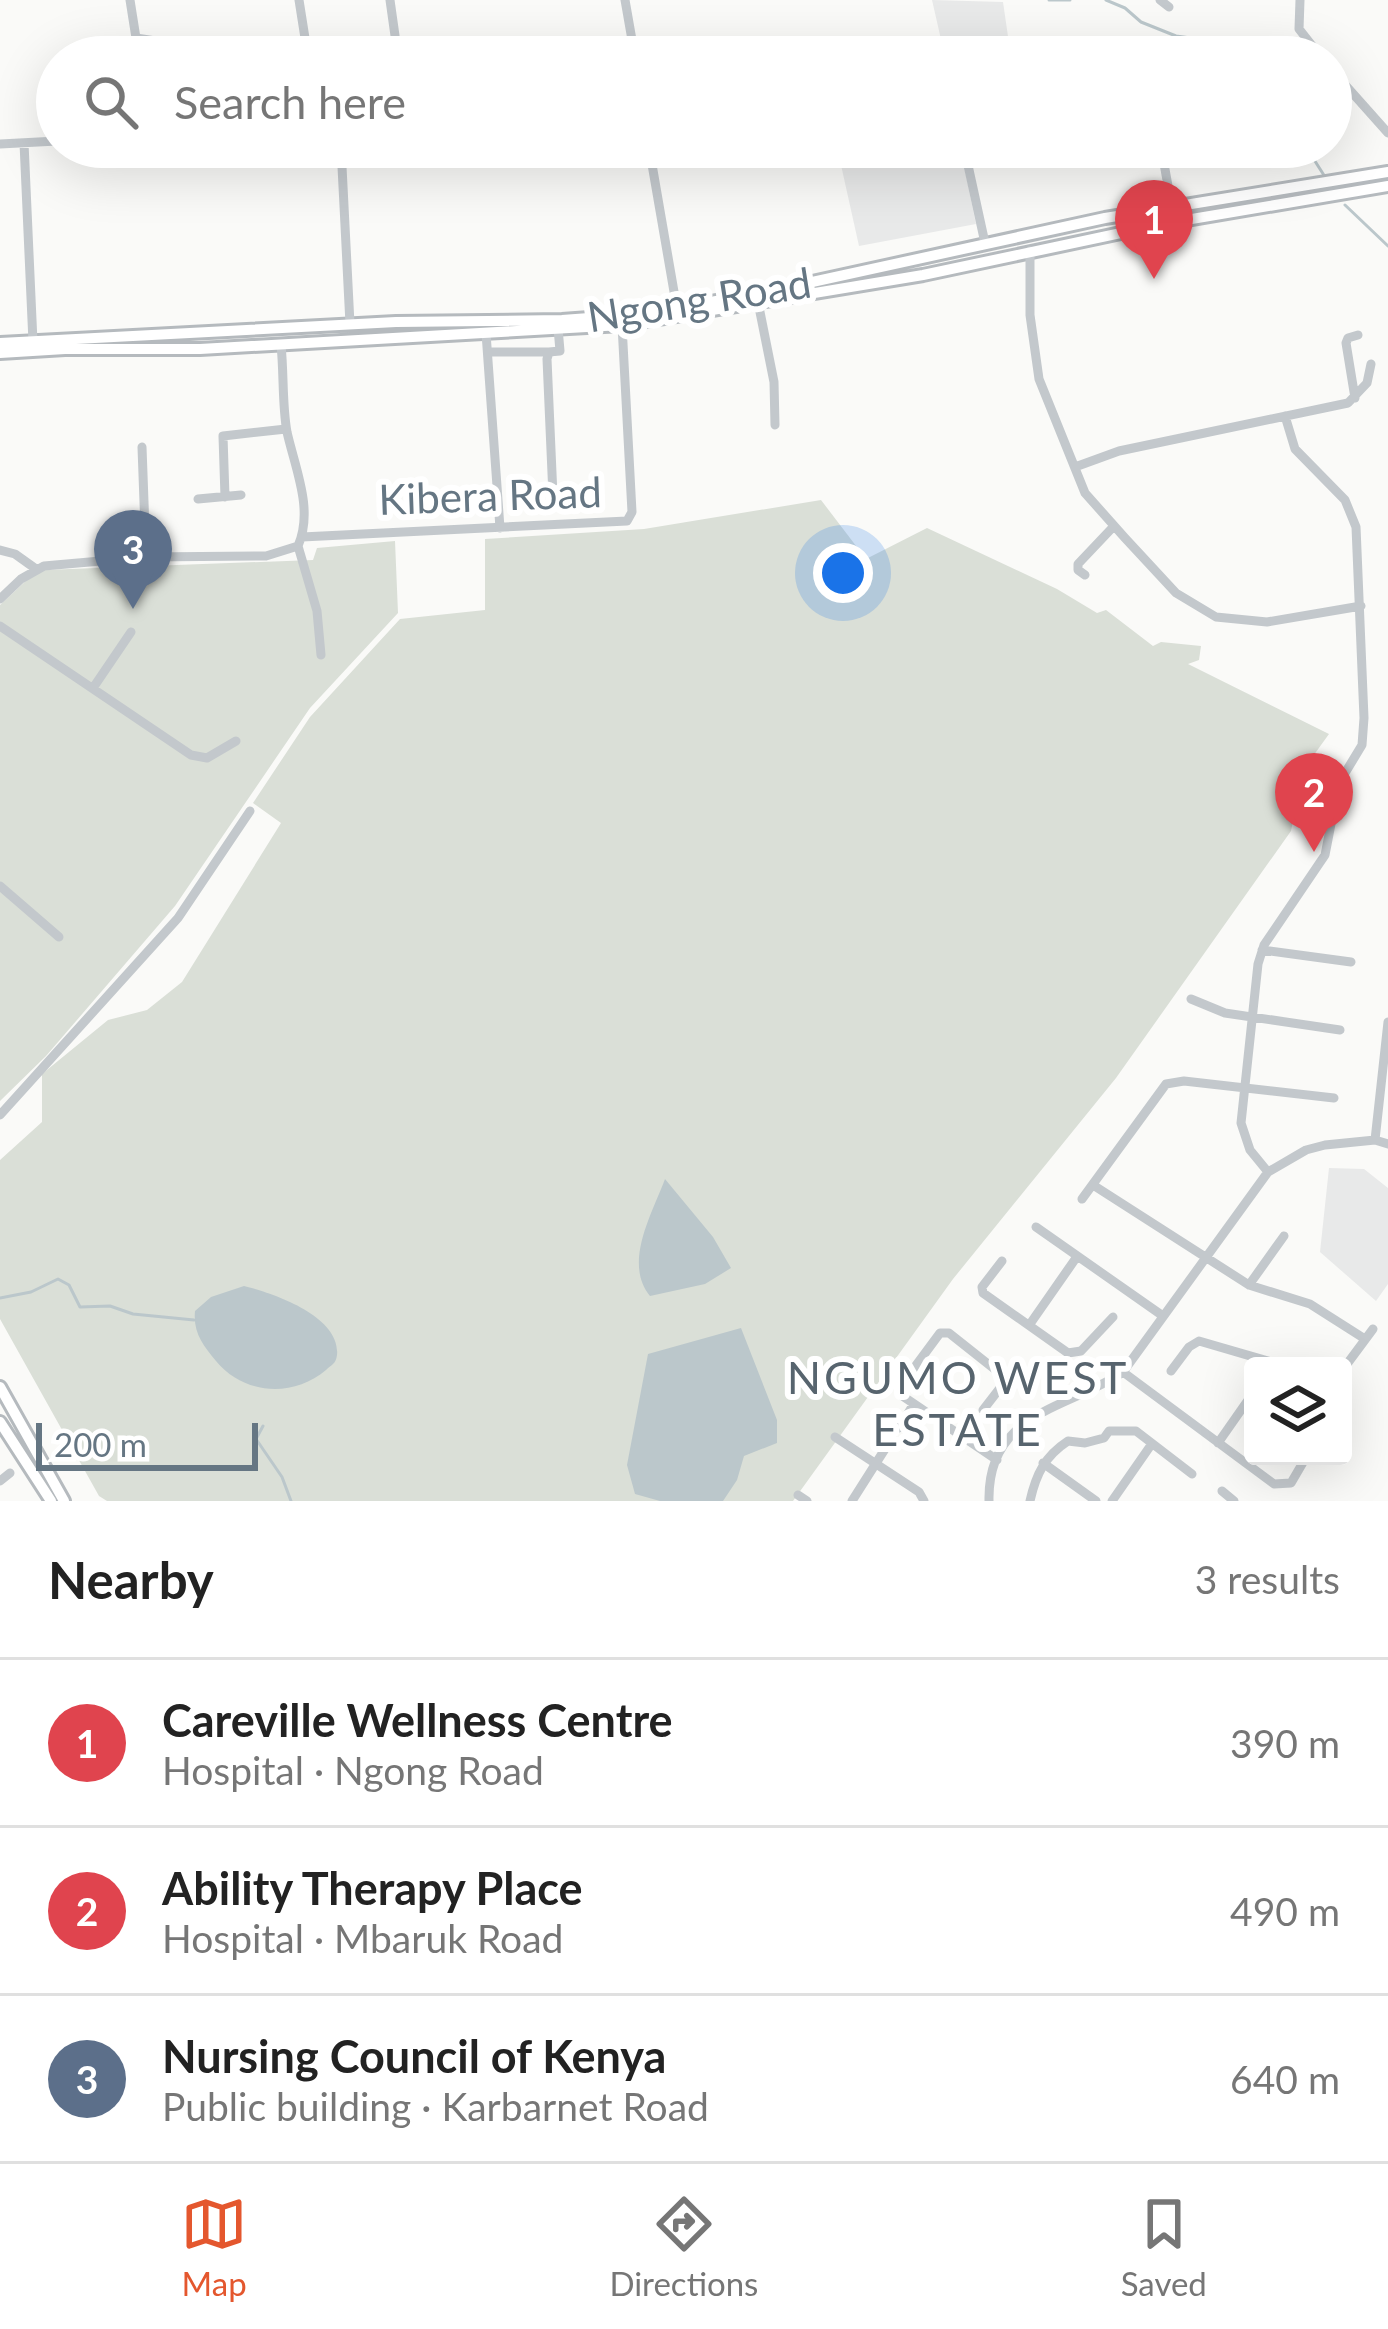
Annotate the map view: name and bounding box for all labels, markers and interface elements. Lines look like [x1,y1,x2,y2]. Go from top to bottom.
search box [36,36,1352,168]
icon: search [78,69,144,135]
text: Search here [174,75,406,129]
pin: 1 [1115,180,1193,279]
street label: Ngong Road [584,257,814,341]
street label: Kibera Road [378,466,602,524]
pin: 3 [94,510,172,609]
your location [813,543,873,603]
pin: 2 [1275,753,1353,852]
district label: NGUMO WEST ESTATE [787,1350,1129,1456]
map controls [1244,1357,1352,1465]
button: layers [1244,1357,1352,1465]
scale bar [36,1417,258,1470]
text: 200 m [54,1424,147,1464]
text: Nearby [48,1549,214,1610]
text: 3 results [1195,1556,1340,1602]
text: Careville Wellness Centre [162,1693,673,1747]
text: 1 [76,1720,98,1766]
text: 390 m [1230,1720,1340,1766]
text: Hospital · Ngong Road [162,1747,544,1793]
text: Ability Therapy Place [162,1861,583,1915]
text: 2 [76,1888,98,1934]
text: 490 m [1230,1888,1340,1934]
text: Hospital · Mbaruk Road [162,1915,563,1961]
text: Nursing Council of Kenya [162,2029,666,2083]
text: 3 [76,2056,98,2102]
text: 640 m [1230,2056,1340,2102]
text: Public building · Karbarnet Road [162,2083,709,2129]
tab: Map [181,2191,247,2303]
tab: Directions [609,2191,758,2303]
tab: Saved [1121,2191,1207,2303]

